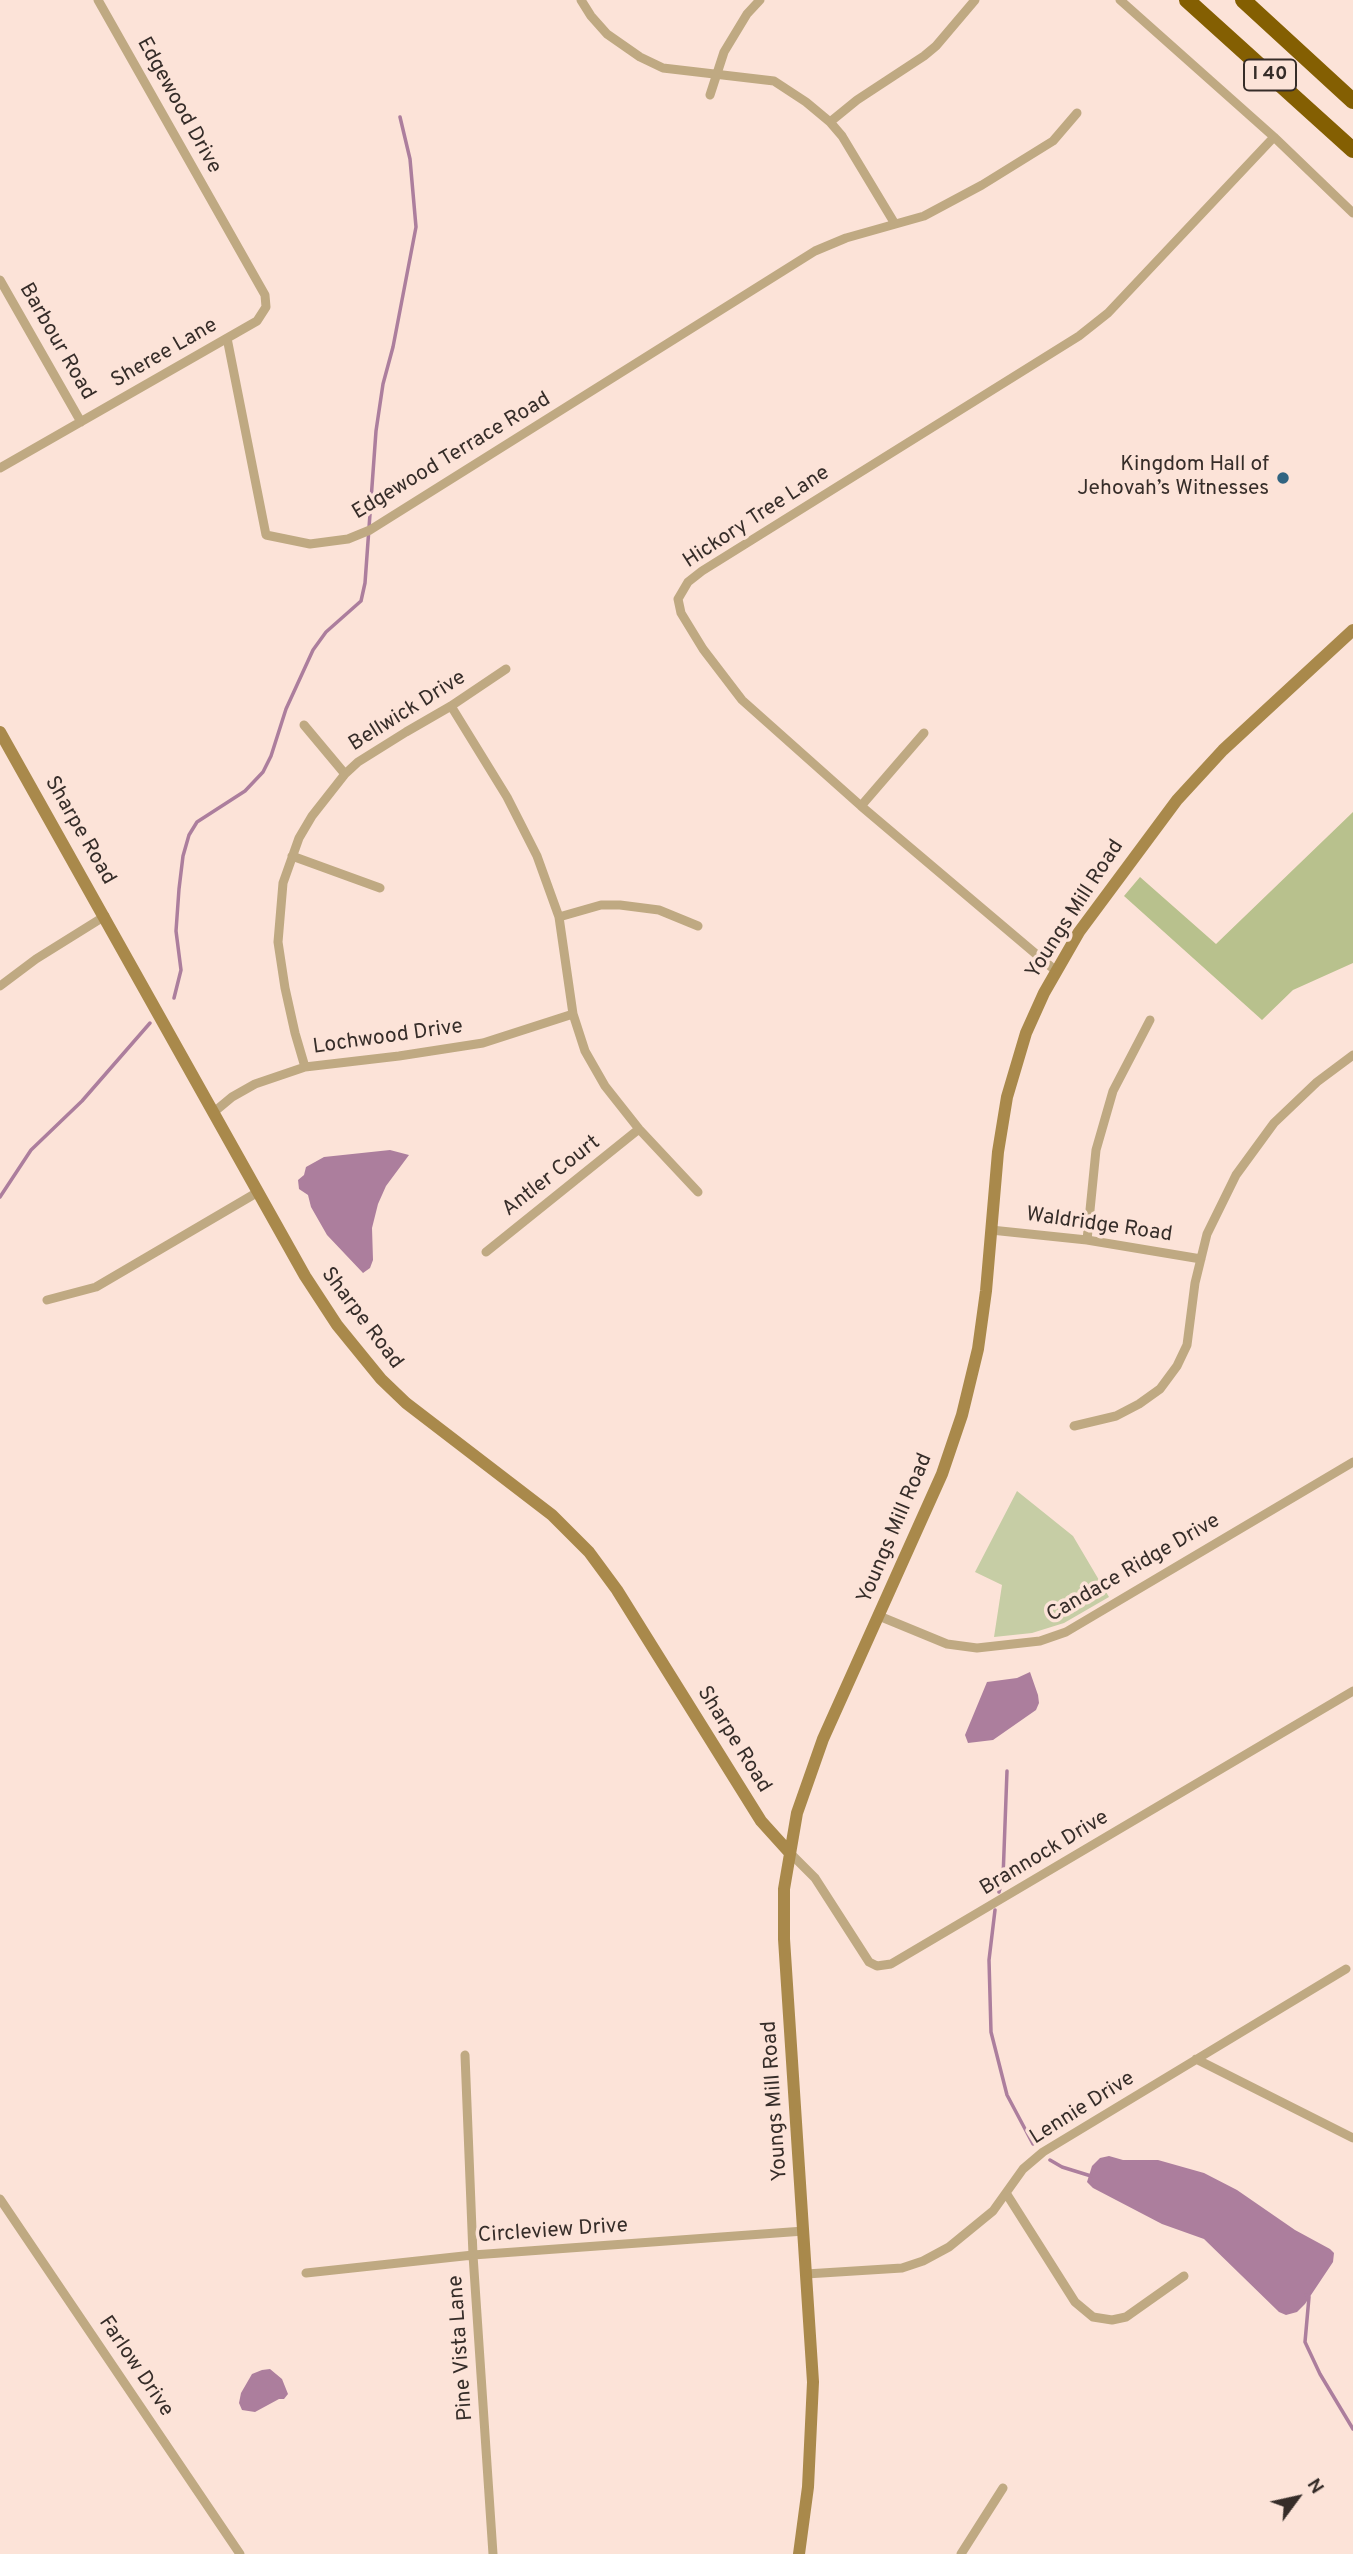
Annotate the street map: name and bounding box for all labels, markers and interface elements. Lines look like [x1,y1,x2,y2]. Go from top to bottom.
street label: Edgewood Drive [130,33,226,179]
road number: I 40 [1244,60,1296,90]
street label: Barbour Road [12,279,100,405]
street label: Sheree Lane [107,314,223,394]
street label: Edgewood Terrace Road [348,388,556,526]
place label: Kingdom Hall of Jehovah’s Witnesses [1077,453,1269,503]
street label: Hickory Tree Lane [679,461,835,575]
marker: Kingdom Hall of Jehovah’s Witnesses [1275,470,1291,486]
street label: Bellwick Drive [345,666,471,758]
street label: Sharpe Road [38,772,120,890]
street label: Youngs Mill Road [1022,836,1130,984]
street label: Lochwood Drive [311,1015,465,1061]
street label: Antler Court [498,1131,606,1223]
street label: Waldridge Road [1024,1203,1174,1249]
street label: Sharpe Road [315,1263,407,1375]
street label: Youngs Mill Road [853,1450,939,1608]
street label: Candace Ridge Drive [1043,1509,1225,1629]
street label: Sharpe Road [690,1682,776,1798]
street label: Brannock Drive [976,1806,1114,1902]
street label: Youngs Mill Road [758,2020,794,2182]
street label: Lennie Drive [1026,2067,1140,2151]
street label: Circleview Drive [477,2214,629,2250]
street label: Pine Vista Lane [444,2274,480,2422]
street label: Farlow Drive [92,2312,178,2422]
north arrow [1262,2463,1332,2533]
text: N [1301,2474,1328,2499]

